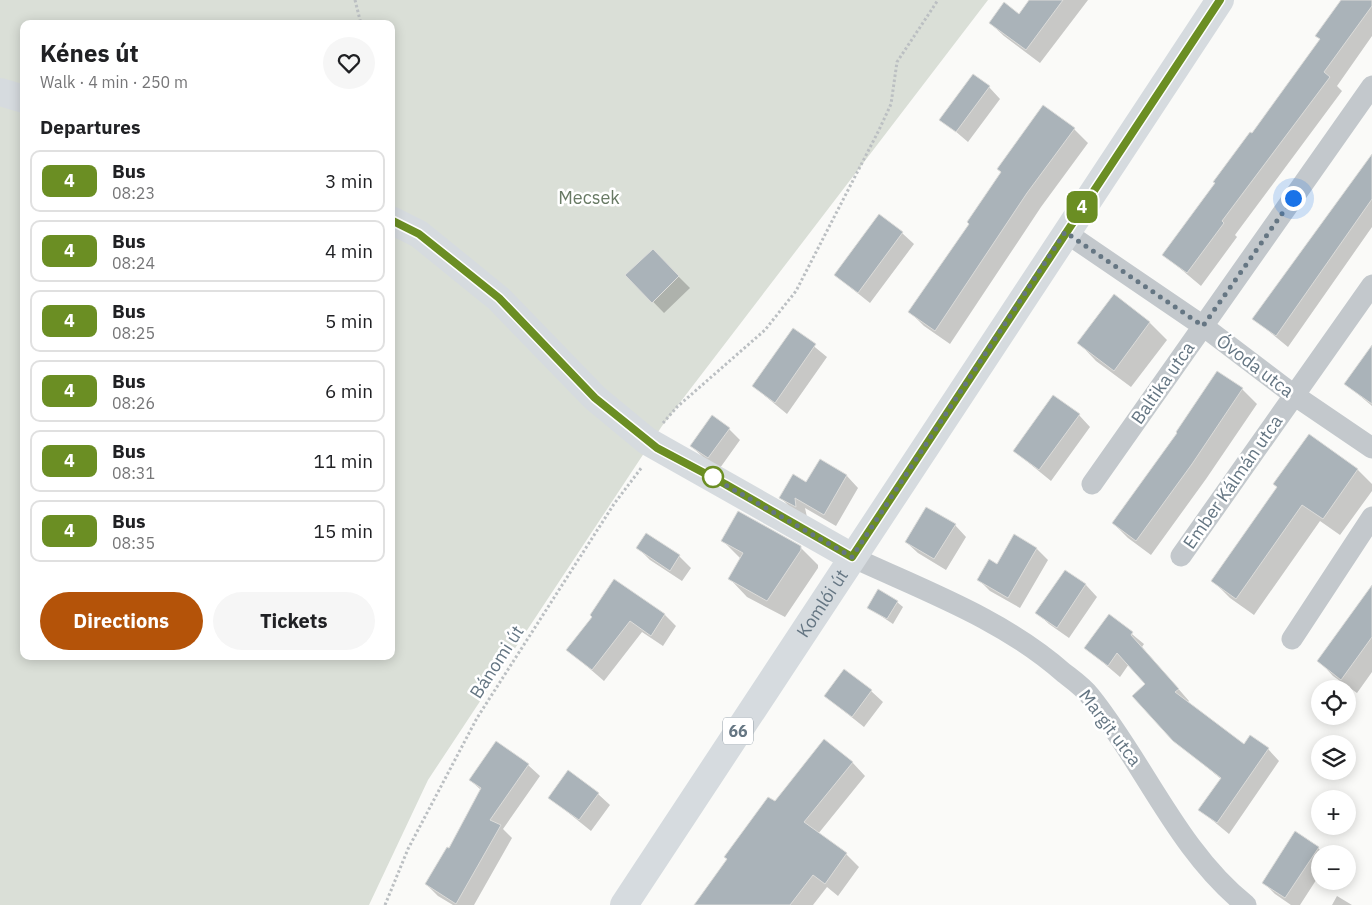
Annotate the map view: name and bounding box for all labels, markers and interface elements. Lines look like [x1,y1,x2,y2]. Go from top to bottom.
text: Kénes út [40,37,139,69]
button: heart [323,37,375,89]
text: Walk · 4 min · 250 m [40,72,188,92]
text: Departures [40,115,140,139]
text: Bus [112,159,146,183]
text: 4 [64,169,75,192]
text: 3 min [325,169,373,193]
text: 08:23 [112,183,155,203]
park label: Mecsek [558,186,620,209]
your location [1281,186,1306,211]
line badge: 4 [1066,191,1098,223]
text: 4 [1077,195,1087,218]
text: Bus [112,229,146,253]
text: 4 [64,239,75,262]
text: 4 min [325,239,373,263]
text: 08:24 [112,253,155,273]
text: Bus [112,299,146,323]
text: 4 [64,309,75,332]
text: 5 min [325,309,373,333]
text: 08:25 [112,323,155,343]
street label: Óvoda utca [1212,329,1299,402]
street label: Baltika utca [1126,337,1200,428]
text: Bus [112,369,146,393]
text: 4 [64,379,75,402]
text: 6 min [325,379,373,403]
text: 08:26 [112,393,155,413]
street label: Ember Kálmán utca [1178,410,1288,553]
text: Bus [112,439,146,463]
text: 4 [64,449,75,472]
text: 11 min [314,449,373,473]
text: 08:31 [112,463,155,483]
unlabelled marker [702,466,724,488]
text: Bus [112,509,146,533]
text: 4 [64,519,75,542]
text: 15 min [314,519,373,543]
text: 08:35 [112,533,155,553]
street label: Komlói út [791,565,853,642]
button: Directions [40,592,203,650]
button: Tickets [213,592,375,650]
street label: Bánomi út [464,621,529,703]
map controls [1311,680,1356,890]
button: locate [1311,680,1356,725]
street label: Margit utca [1074,685,1147,771]
road number: 66 [723,718,753,744]
button: layers [1311,735,1356,780]
button: + [1311,790,1356,835]
button: − [1311,845,1356,890]

